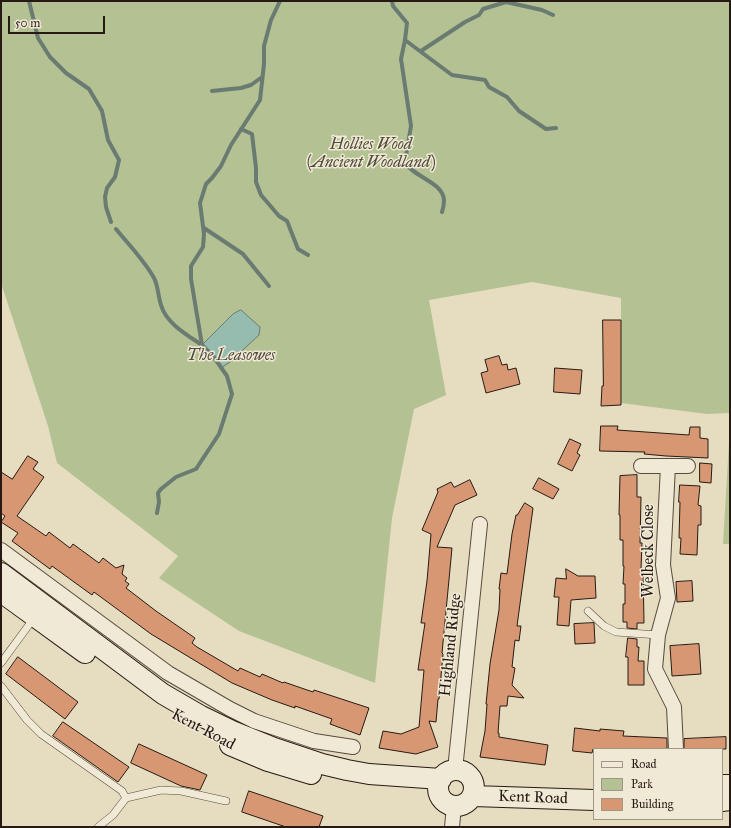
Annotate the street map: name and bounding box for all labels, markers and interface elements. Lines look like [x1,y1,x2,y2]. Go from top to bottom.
scale bar [10,8,107,34]
text: 50 m [15,16,40,30]
park label: Hollies Wood (Ancient Woodland) [306,135,436,173]
park label: The Leasowes [187,346,275,366]
street label: Welbeck Close [639,504,659,598]
street label: Highland Ridge [436,592,466,698]
street label: Kent Road [168,705,238,755]
legend [593,748,723,820]
text: Road [631,757,657,771]
text: Park [631,777,653,791]
street label: Kent Road [498,787,568,809]
text: Building [631,797,673,811]

